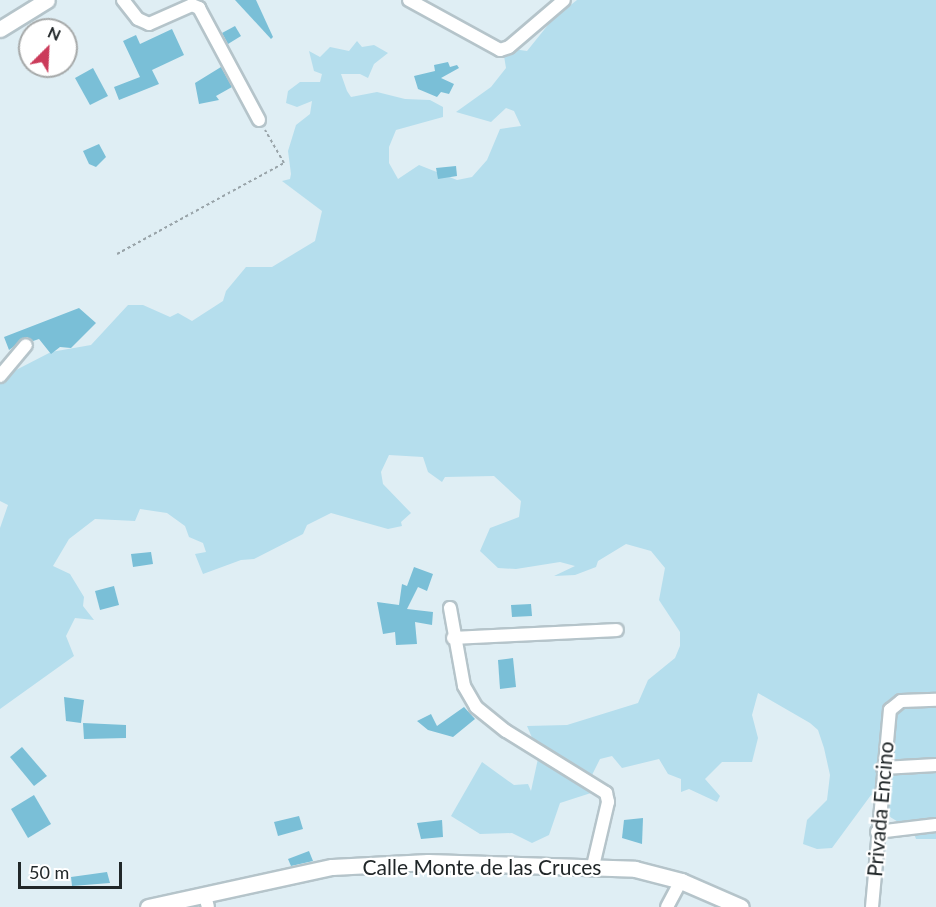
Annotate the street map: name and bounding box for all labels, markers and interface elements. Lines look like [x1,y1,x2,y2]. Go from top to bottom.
north arrow [18,18,78,78]
text: N [45,22,64,44]
street label: Privada Encino [862,740,898,878]
scale bar [21,850,124,888]
street label: Calle Monte de las Cruces [363,854,601,880]
text: 50 m [29,861,69,883]

